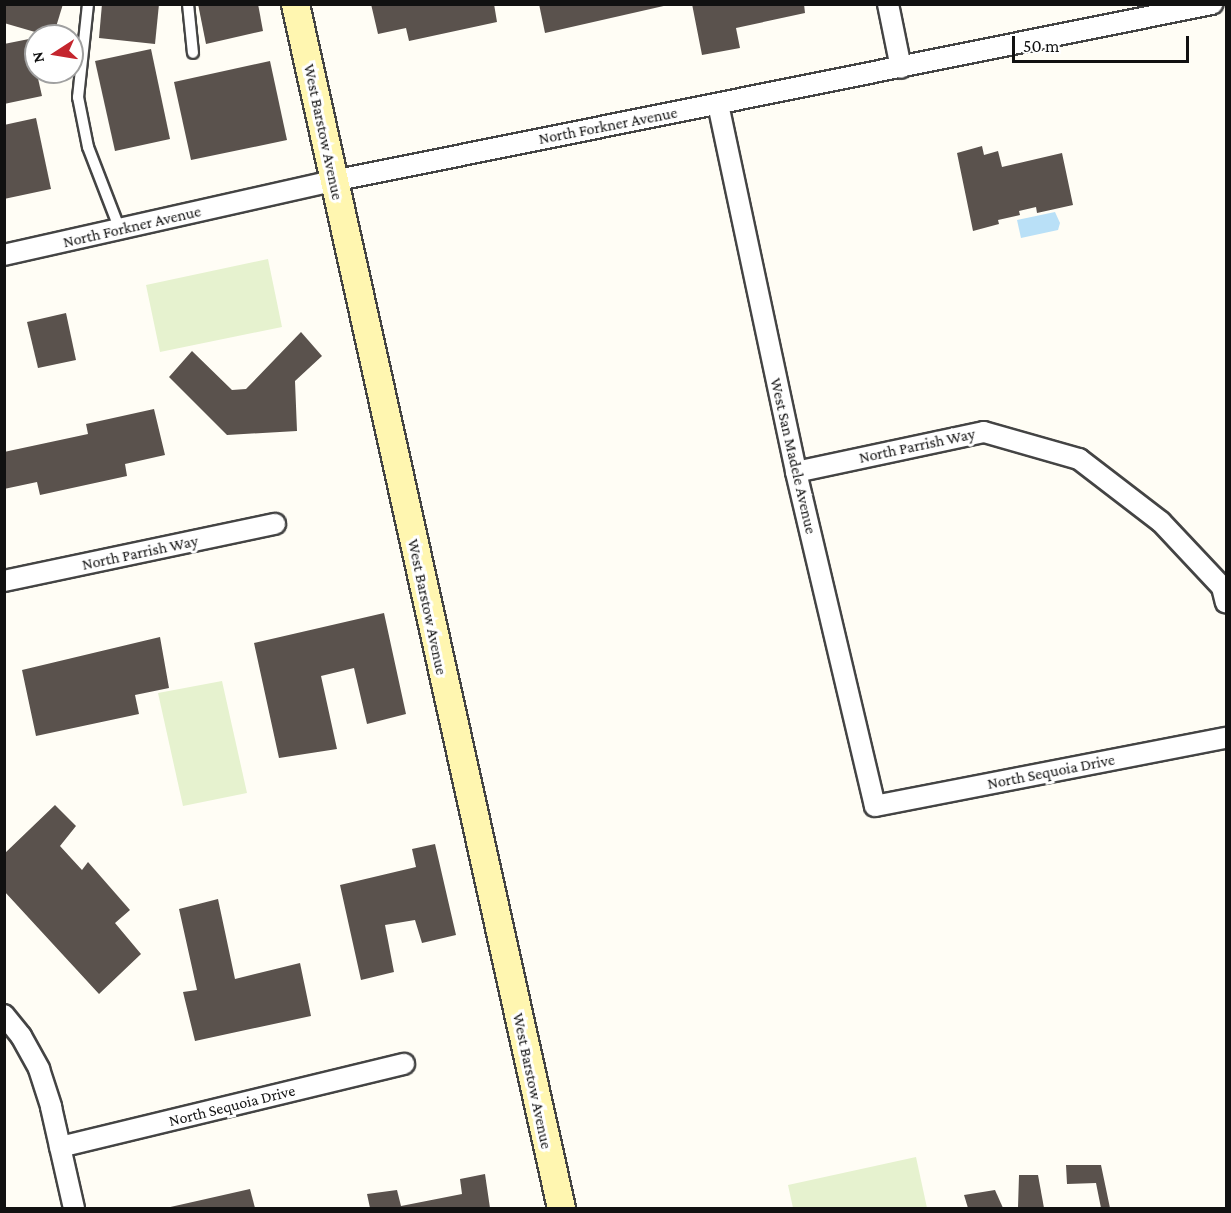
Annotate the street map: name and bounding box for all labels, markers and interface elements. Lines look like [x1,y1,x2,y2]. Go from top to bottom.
north arrow [24,24,84,84]
scale bar [1015,24,1192,62]
text: 50 m [1023,36,1060,56]
text: N [28,50,47,65]
street label: West Barstow Avenue [299,62,347,202]
street label: North Forkner Avenue [537,103,679,149]
street label: North Forkner Avenue [61,202,203,252]
street label: West San Madele Avenue [766,376,820,536]
street label: North Parrish Way [857,424,977,468]
street label: North Parrish Way [80,531,200,575]
street label: West Barstow Avenue [403,537,451,677]
street label: North Sequoia Drive [986,750,1116,794]
street label: West Barstow Avenue [508,1011,556,1151]
street label: North Sequoia Drive [167,1081,297,1131]

